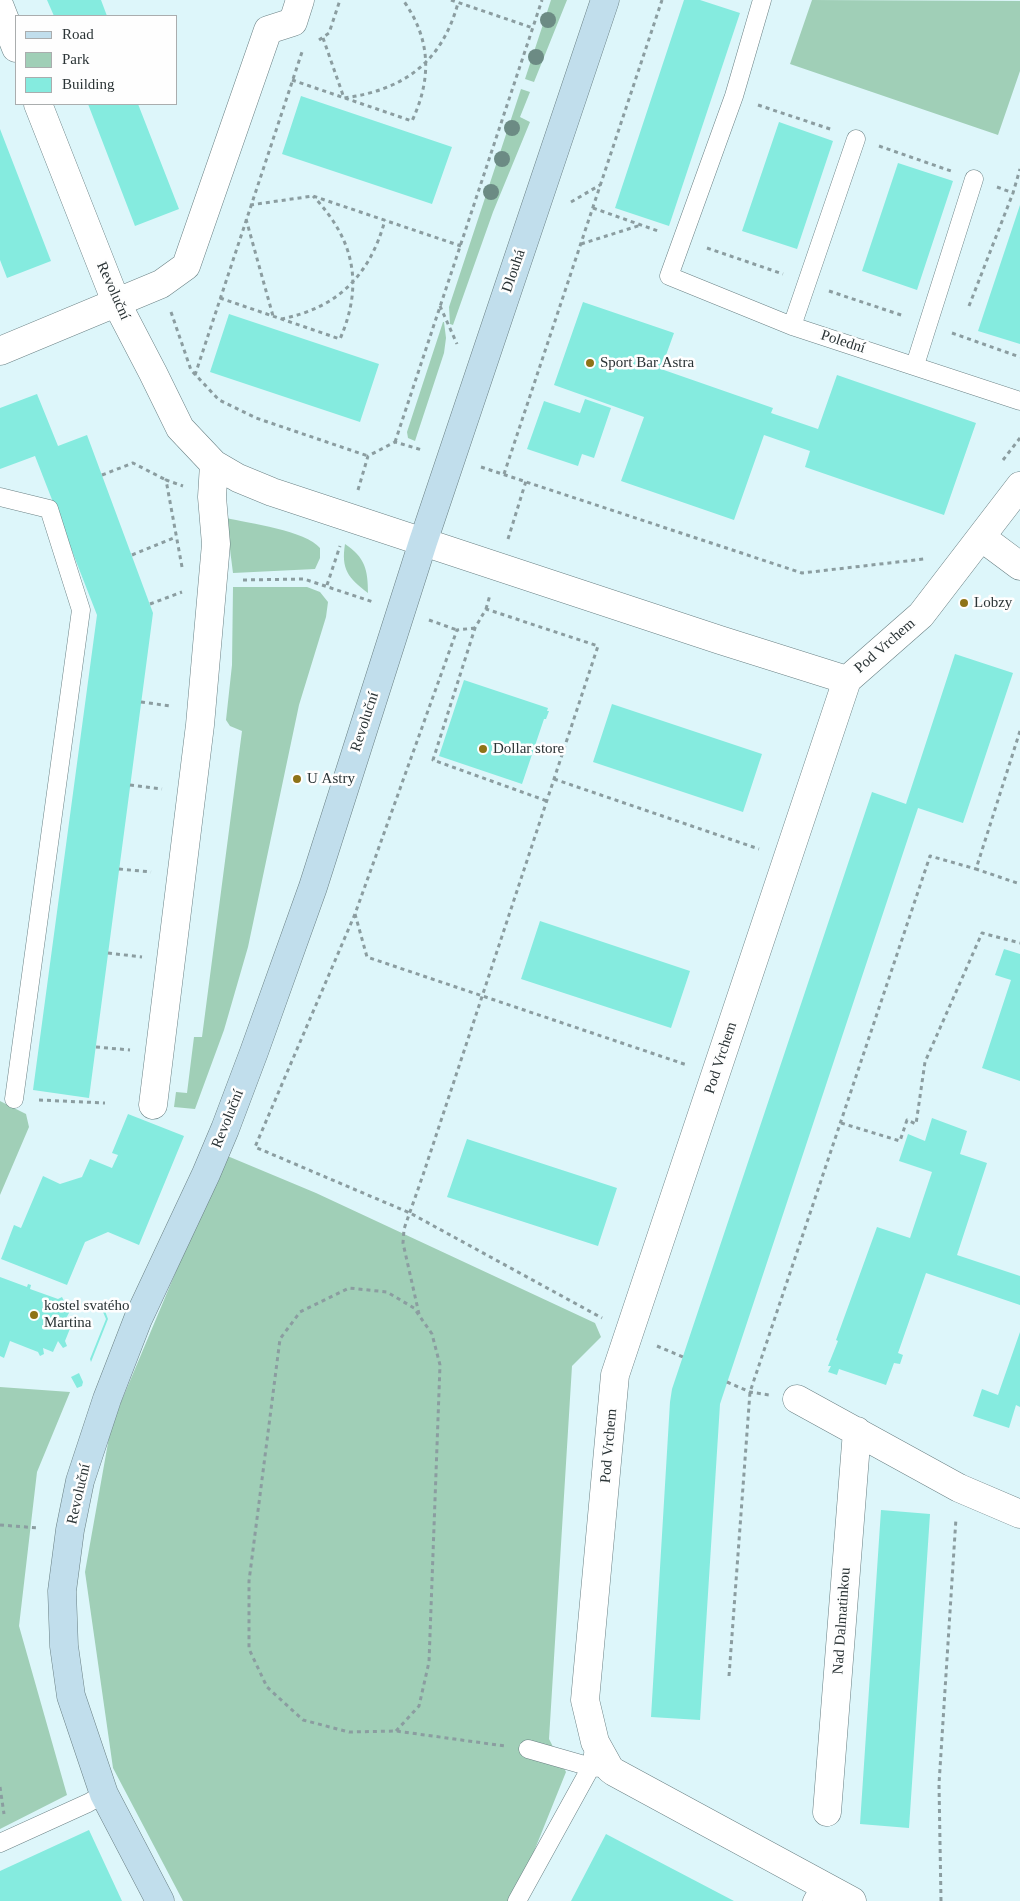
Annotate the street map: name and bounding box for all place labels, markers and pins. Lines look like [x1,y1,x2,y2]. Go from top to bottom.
place label: Sport Bar Astra [600,354,694,372]
marker: Sport Bar Astra [584,357,596,369]
place label: Lobzy [974,594,1012,612]
marker: Lobzy [958,597,970,609]
place label: Dollar store [493,740,564,758]
marker: Dollar store [477,743,489,755]
place label: U Astry [307,770,355,788]
marker: U Astry [291,773,303,785]
place label: kostel svatého Martina [44,1297,129,1332]
marker: kostel svatého Martina [28,1309,40,1321]

